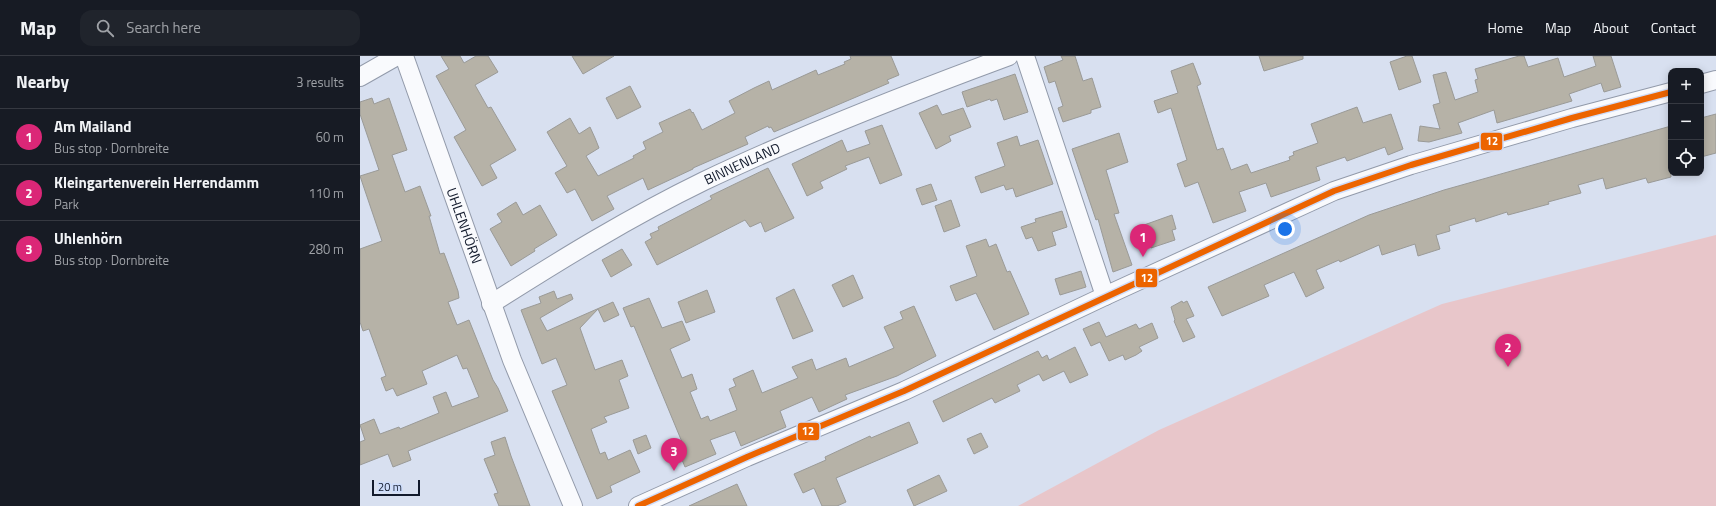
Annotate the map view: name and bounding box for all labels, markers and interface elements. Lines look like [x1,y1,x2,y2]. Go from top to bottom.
search box [80,10,360,46]
text: Map [20,13,56,42]
text: Search here [126,16,201,39]
icon: search [94,17,116,39]
text: Home [1488,17,1523,38]
text: Map [1545,17,1571,38]
text: About [1593,17,1629,38]
text: Contact [1651,17,1696,38]
map controls [1668,68,1704,176]
button: + [1668,68,1704,104]
text: Nearby [16,69,69,95]
text: 3 results [296,72,344,92]
button: − [1668,104,1704,140]
text: Am Mailand [54,115,132,138]
text: 1 [25,127,33,147]
text: 60 m [316,127,344,147]
line badge: 12 [1480,132,1503,151]
text: 12 [1486,133,1498,149]
street label: BINNENLAND [700,137,783,190]
text: Bus stop · Dornbreite [54,138,169,158]
button: locate [1668,140,1704,176]
text: Kleingartenverein Herrendamm [54,171,259,194]
text: 2 [25,183,33,203]
text: 110 m [308,183,344,203]
street label: UHLENHÖRN [442,185,488,266]
text: Park [54,194,79,214]
your location [1275,219,1295,239]
pin: 1 [1130,224,1156,257]
text: Uhlenhörn [54,227,122,250]
text: 3 [25,239,33,259]
text: 280 m [308,239,344,259]
text: Bus stop · Dornbreite [54,250,169,270]
line badge: 12 [1135,268,1158,288]
text: 12 [1141,270,1153,286]
pin: 2 [1495,334,1521,367]
line badge: 12 [797,422,820,441]
text: 12 [802,423,814,439]
pin: 3 [661,438,687,471]
scale bar [372,478,420,497]
text: 20 m [378,479,402,495]

